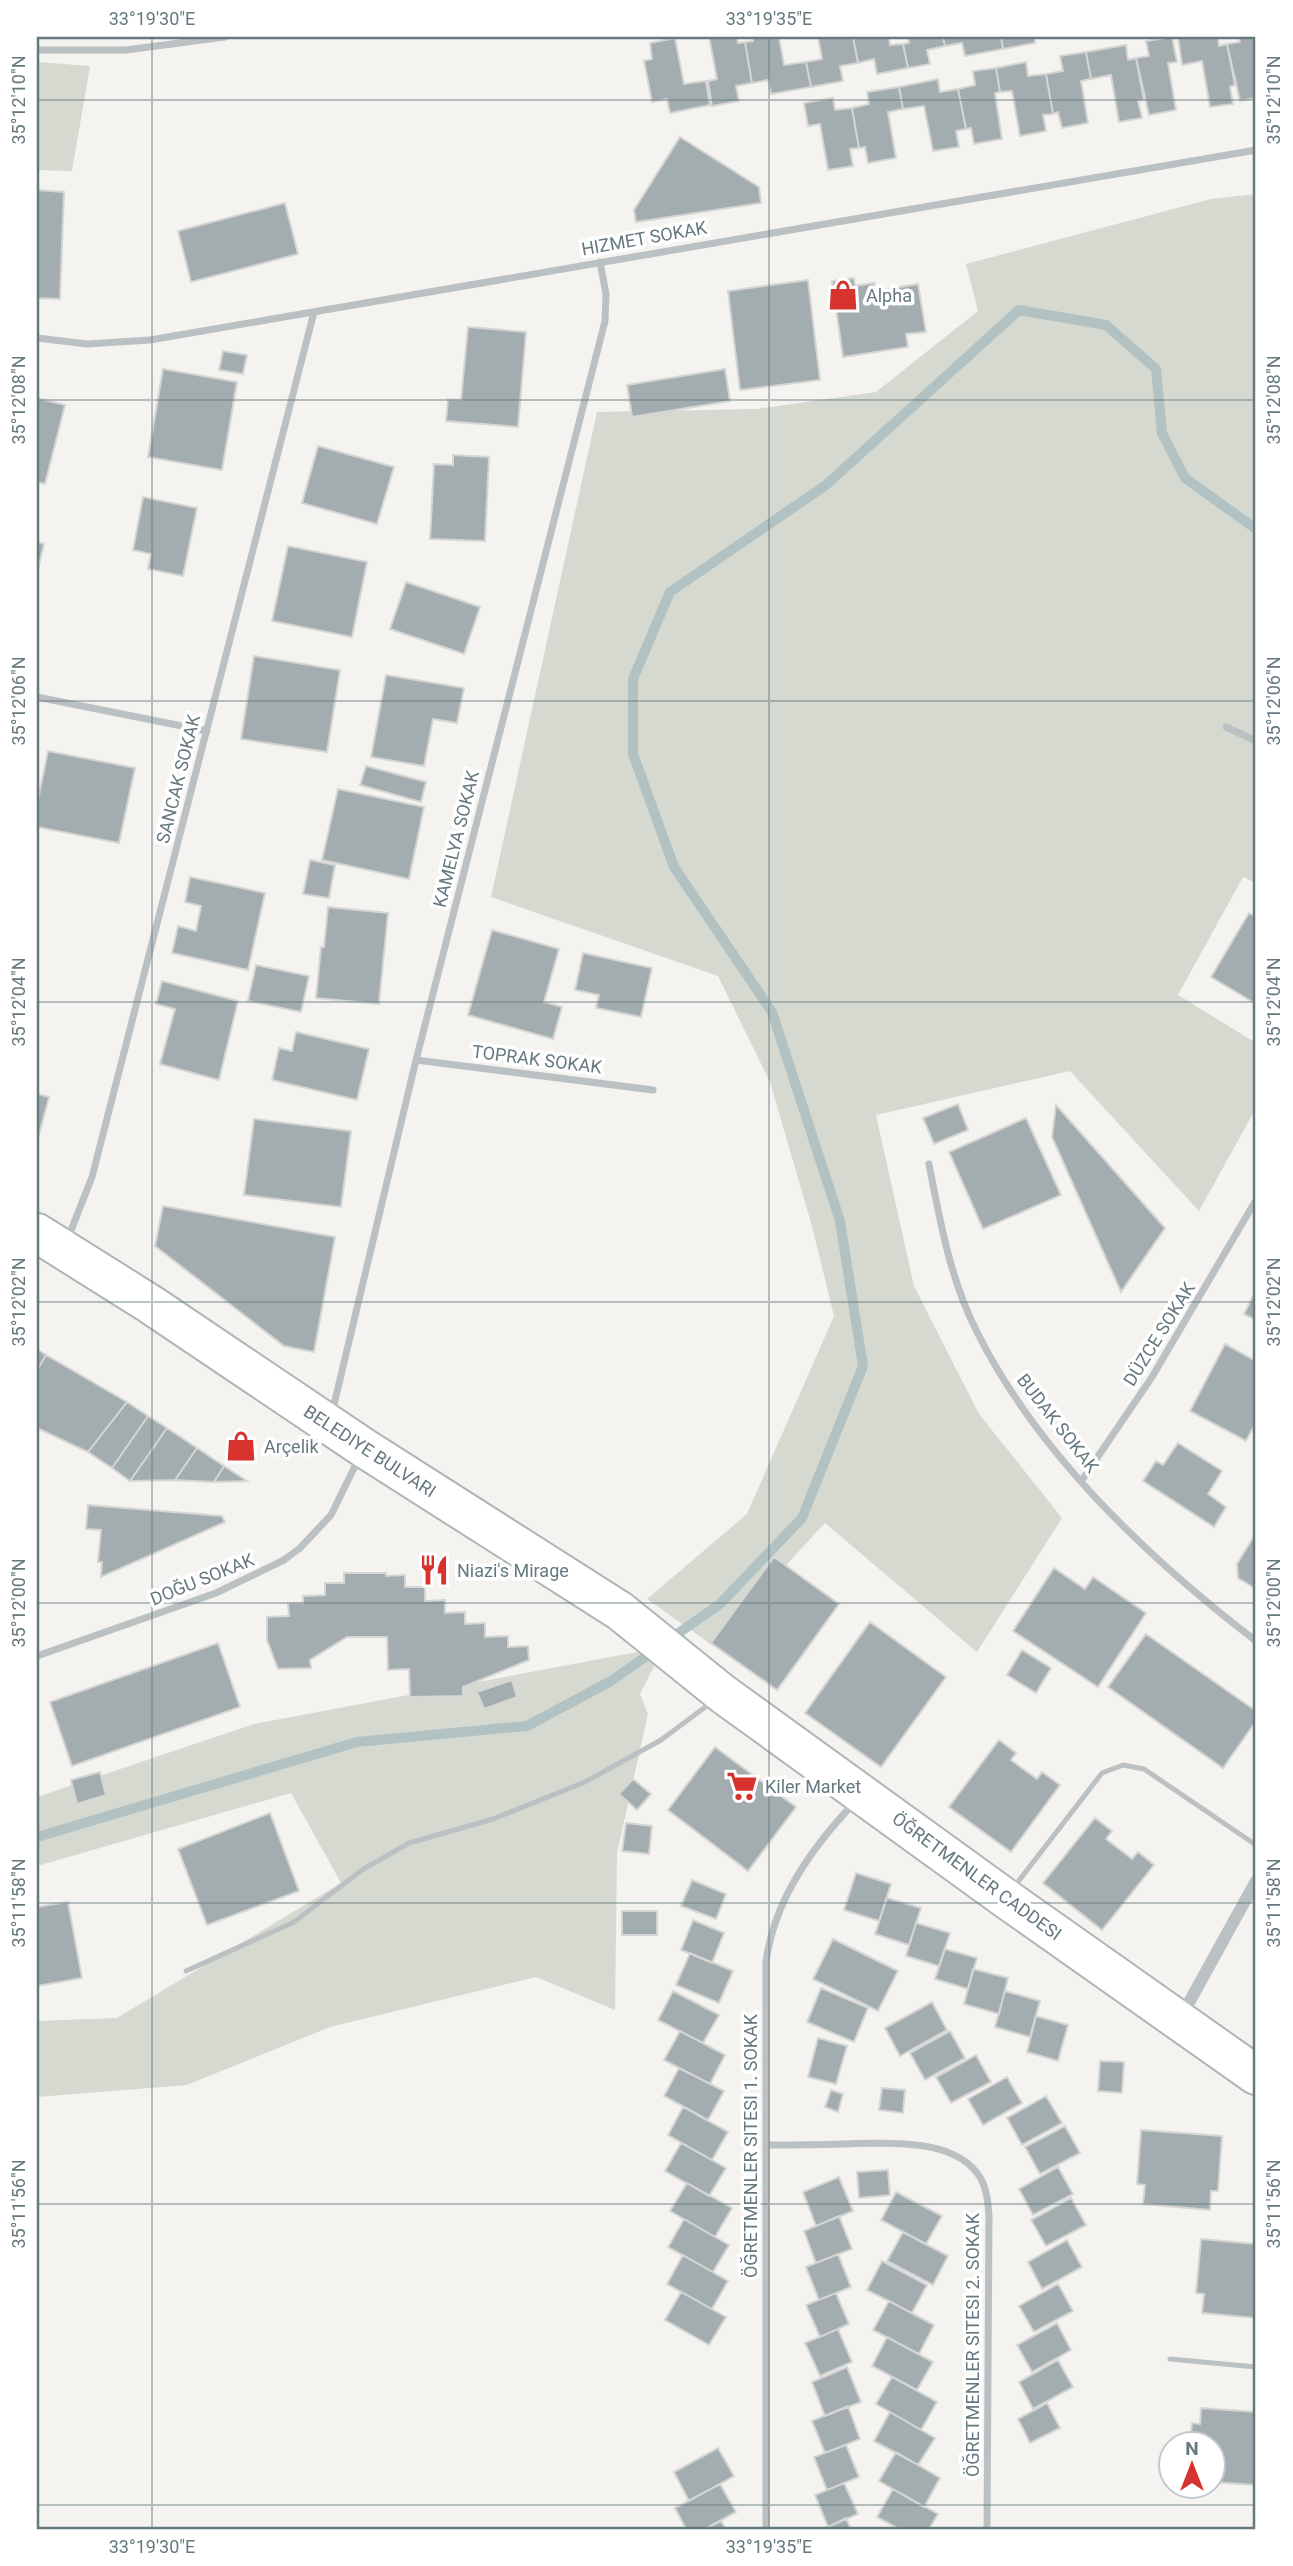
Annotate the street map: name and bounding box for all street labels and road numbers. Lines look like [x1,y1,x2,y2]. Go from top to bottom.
street label: HIZMET SOKAK [580,217,709,259]
street label: SANCAK SOKAK [152,712,204,846]
street label: KAMELYA SOKAK [429,768,483,910]
street label: TOPRAK SOKAK [471,1041,604,1077]
street label: DÜZCE SOKAK [1119,1278,1200,1390]
street label: BUDAK SOKAK [1013,1369,1103,1477]
street label: BELEDIYE BULVARI [300,1401,440,1501]
street label: DOĞU SOKAK [147,1548,258,1609]
street label: ÖĞRETMENLER CADDESI [888,1808,1066,1944]
street label: ÖĞRETMENLER SITESI 1. SOKAK [740,2013,761,2278]
street label: ÖĞRETMENLER SITESI 2. SOKAK [962,2212,983,2477]

